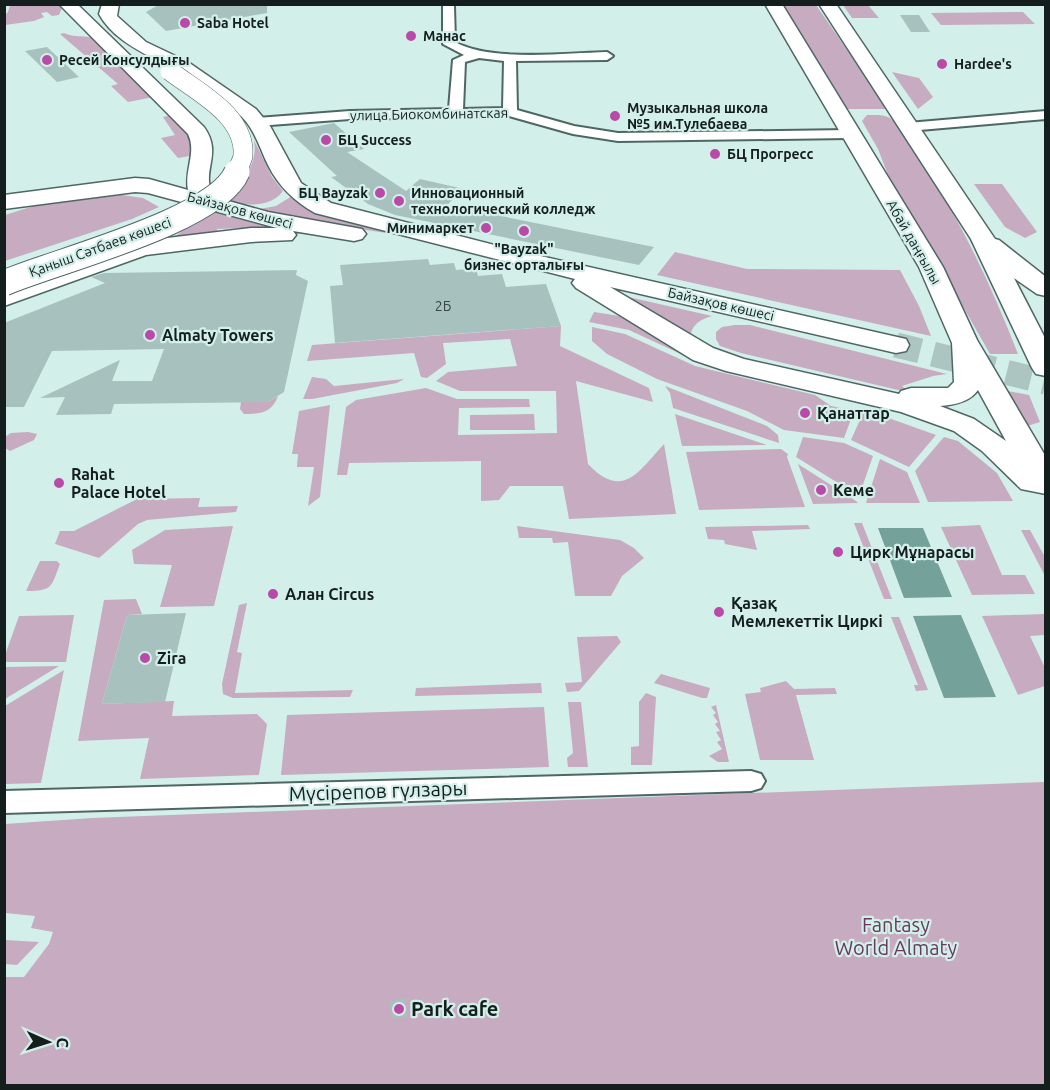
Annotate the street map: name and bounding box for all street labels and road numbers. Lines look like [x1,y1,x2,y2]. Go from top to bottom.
street label: улица Биокомбинатская [350,105,508,123]
street label: Байзақов көшесі [186,188,294,232]
street label: Абай даңғылы [883,197,945,287]
street label: Қаныш Сәтбаев көшесі [27,214,173,280]
street label: Байзақов көшесі [666,284,776,324]
street label: Мүсірепов гүлзары [288,776,468,805]

